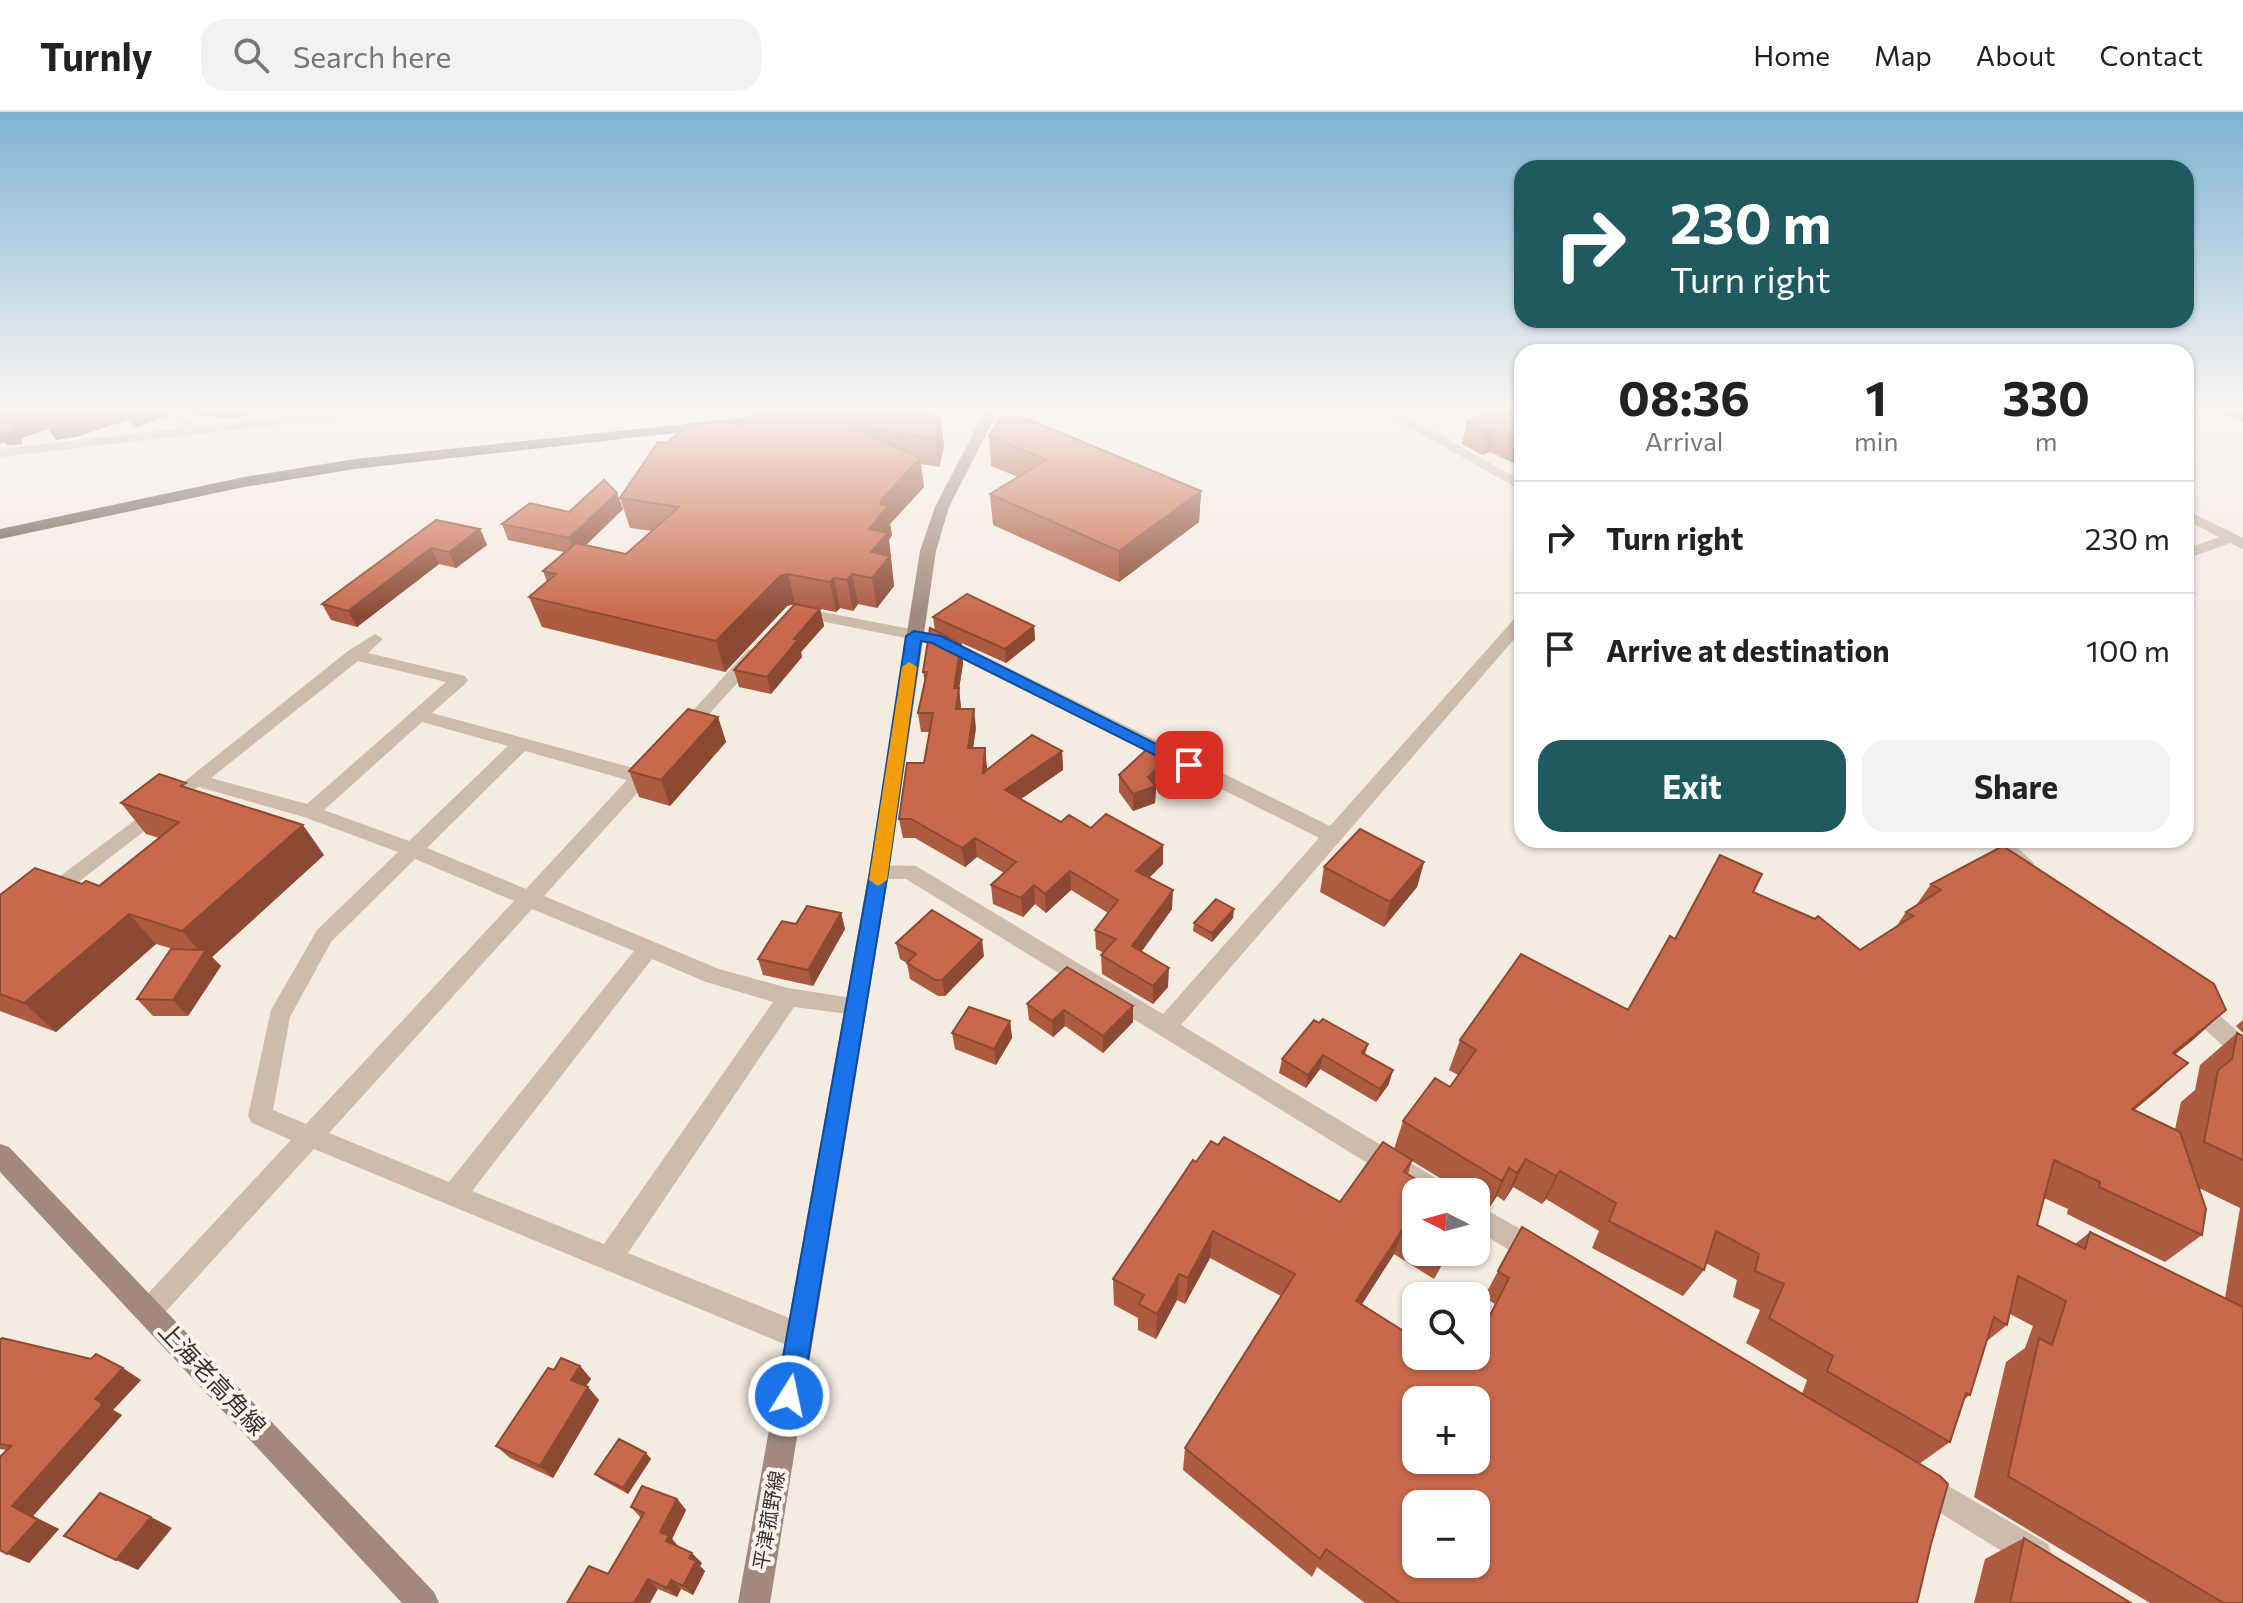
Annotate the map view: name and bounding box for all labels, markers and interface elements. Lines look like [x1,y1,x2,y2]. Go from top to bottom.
search box [201,19,761,91]
text: Turnly [40,32,153,79]
icon: search [229,33,273,77]
text: Search here [293,37,451,74]
text: Home [1753,38,1830,72]
text: Map [1874,38,1932,72]
text: About [1976,38,2056,72]
text: Contact [2100,38,2203,72]
text: 230 m [1670,187,1831,256]
icon: right [1538,192,1642,296]
text: Turn right [1670,256,1831,300]
text: 08:36 [1618,367,1750,426]
text: 1 [1865,367,1887,426]
text: 330 [2002,367,2090,426]
text: Arrival [1645,425,1723,456]
text: min [1854,425,1898,456]
text: m [2035,425,2057,456]
icon: right [1538,515,1582,559]
text: Turn right [1606,519,1743,556]
text: 230 m [2085,519,2170,556]
icon: arrive [1538,627,1582,671]
text: Arrive at destination [1606,631,1890,668]
text: 100 m [2086,631,2170,668]
pin [1155,731,1223,799]
button: Exit [1538,740,1846,832]
button: Share [1862,740,2170,832]
icon: arrive [1167,743,1211,787]
north arrow [1402,1178,1490,1266]
map controls [1402,1178,1490,1578]
button: search [1402,1282,1490,1370]
street label: 上海老高角線 [153,1315,273,1441]
position arrow [747,1354,831,1438]
button: + [1402,1386,1490,1474]
street label: 平津菰野線 [747,1469,789,1571]
button: − [1402,1490,1490,1578]

